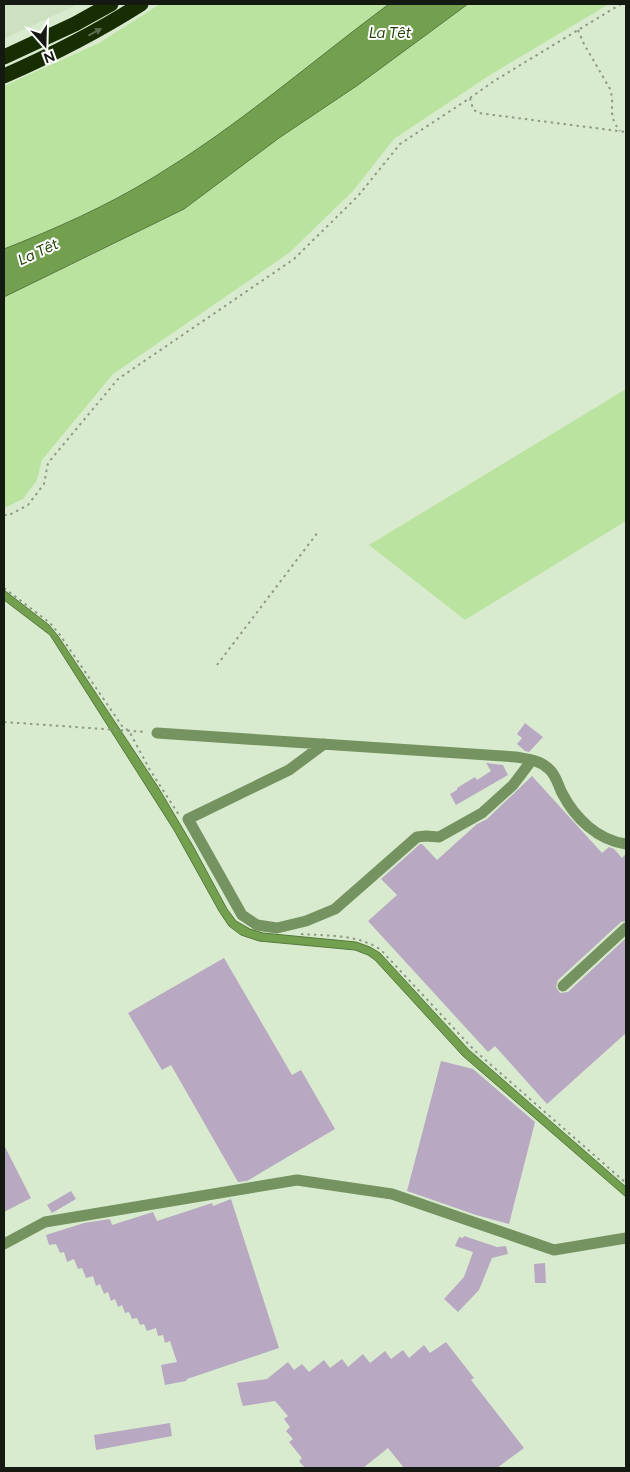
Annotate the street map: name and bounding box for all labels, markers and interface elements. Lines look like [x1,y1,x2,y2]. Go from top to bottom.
north arrow [20,20,70,70]
water label: La Têt [369,24,411,42]
one-way arrow [88,28,102,36]
text: N [41,47,57,67]
water label: La Têt [15,235,61,269]

